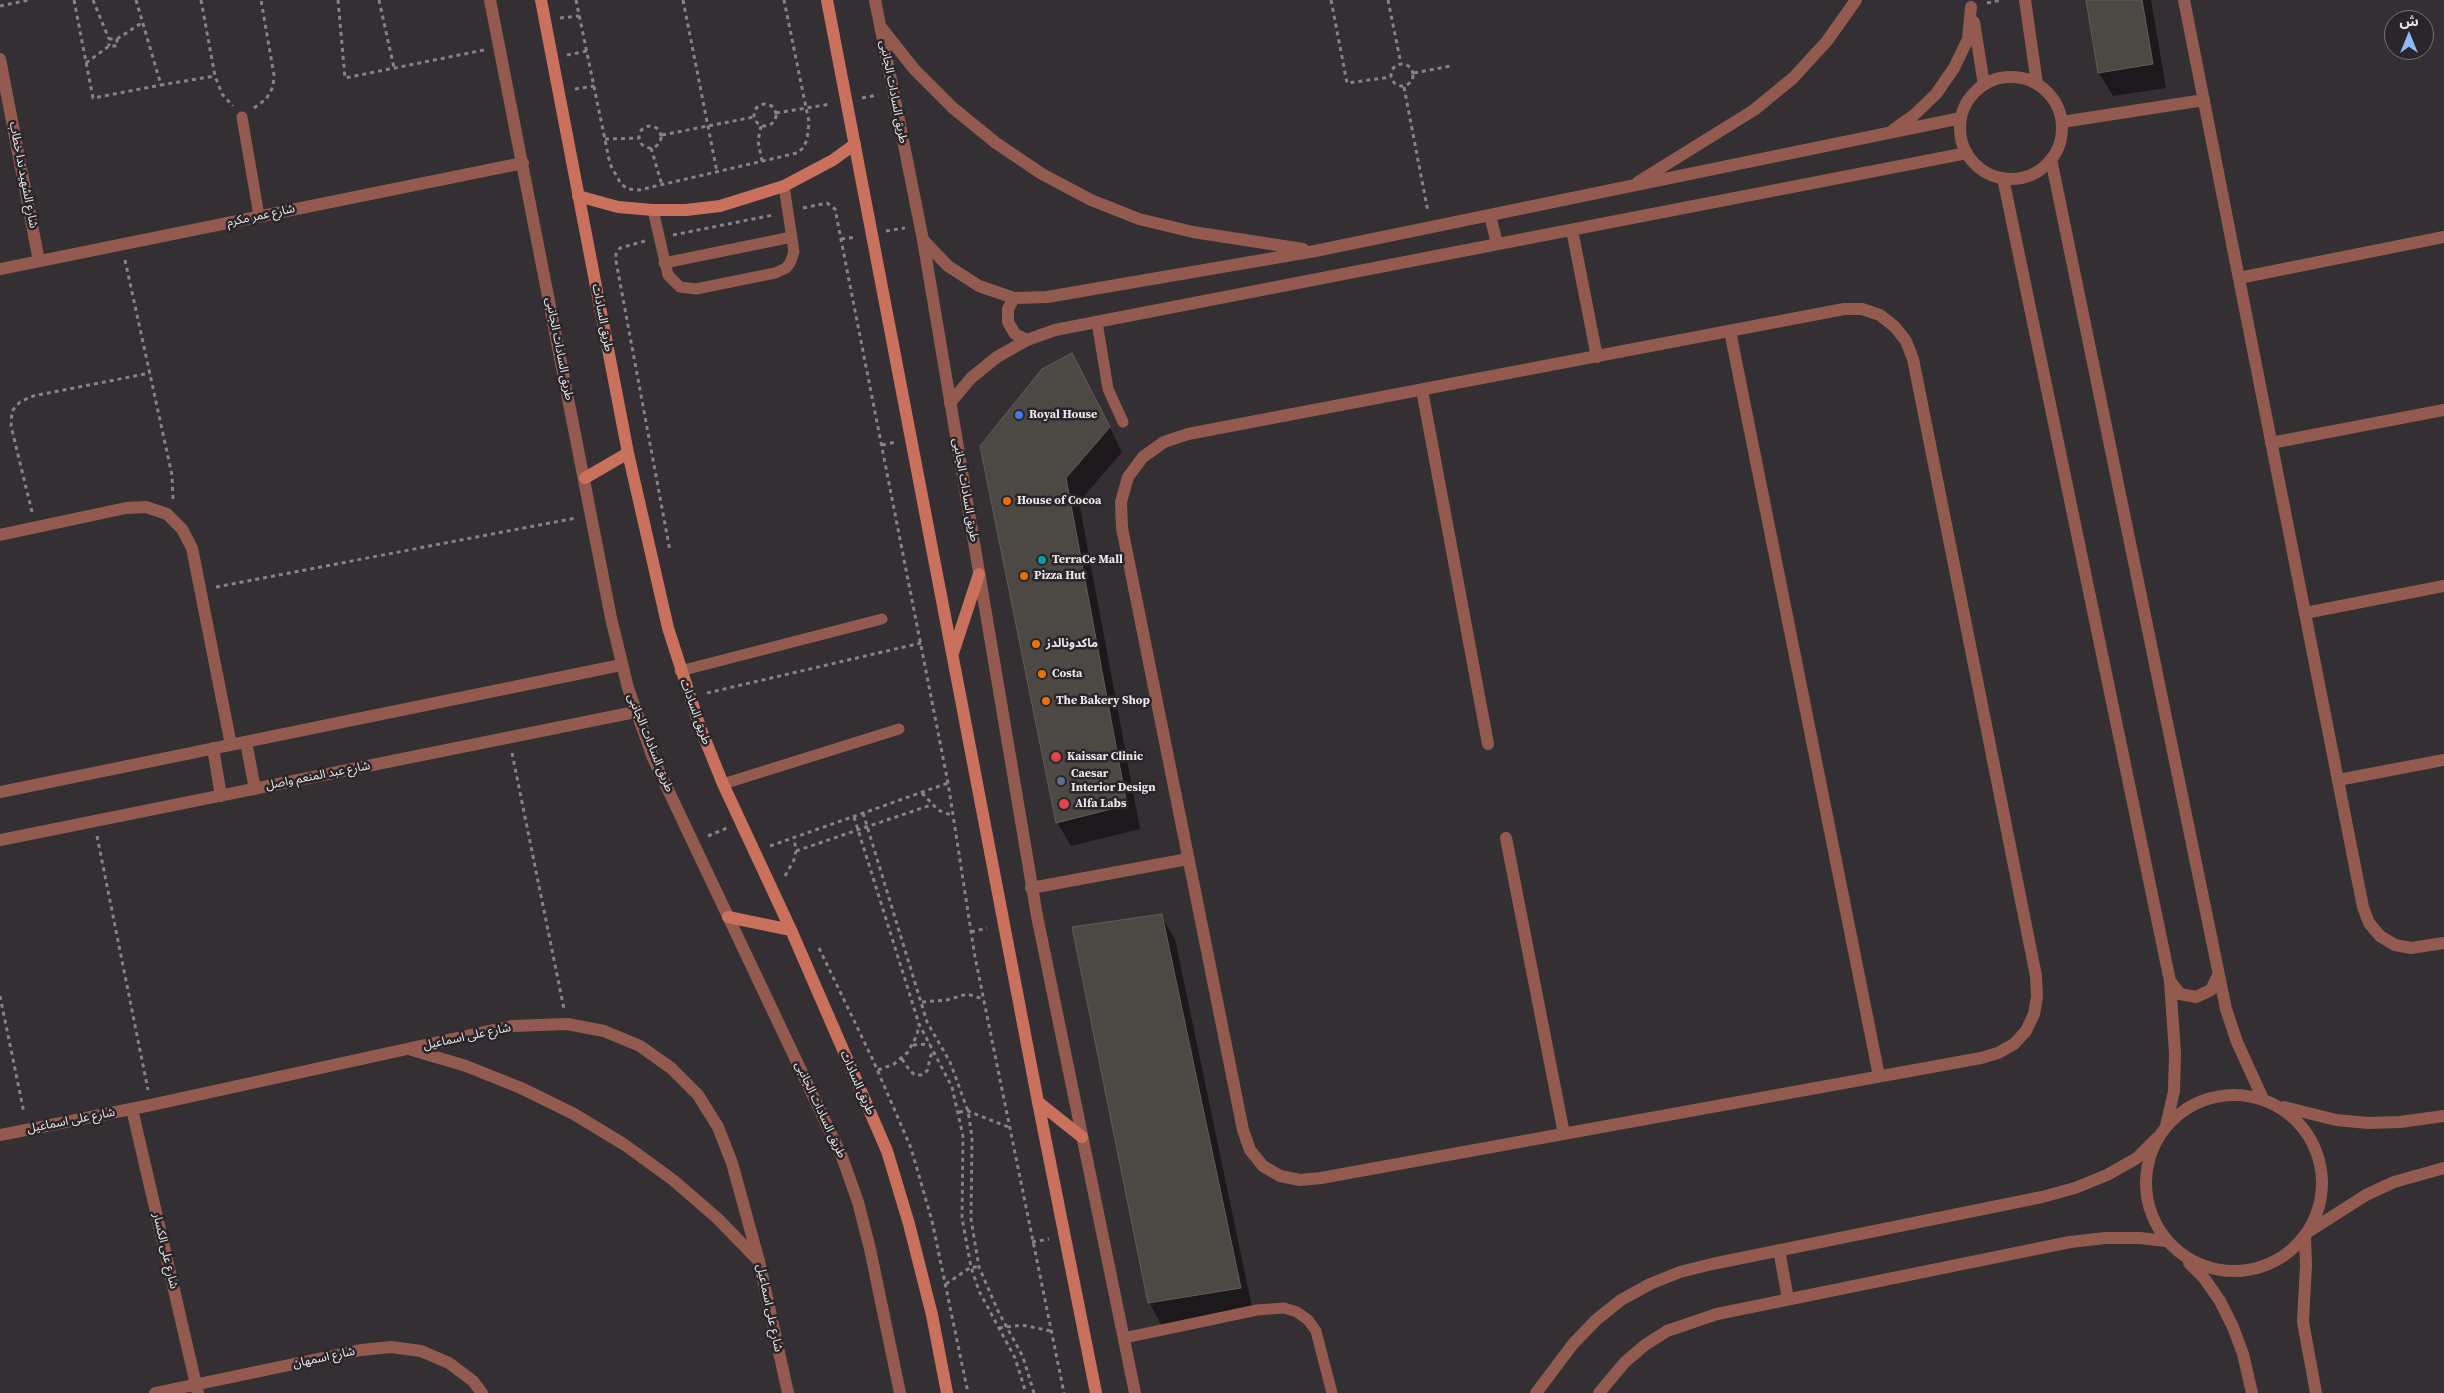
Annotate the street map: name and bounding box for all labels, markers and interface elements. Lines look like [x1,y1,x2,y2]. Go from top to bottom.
north arrow [2384,10,2434,60]
text: ش [2399,11,2419,31]
street label: طريق السادات الجانبى [876,39,910,145]
street label: شارع الشهيد ندا خطاب [6,120,40,230]
street label: شارع عمر مكرم [226,202,296,230]
street label: طريق السادات [588,283,616,353]
street label: طريق السادات الجانبى [542,296,576,402]
place label: Royal House [1029,408,1097,422]
marker: Royal House [1013,409,1025,421]
street label: طريق السادات الجانبى [949,437,981,543]
place label: House of Cocoa [1017,494,1101,508]
marker: House of Cocoa [1001,495,1013,507]
place label: TerraCe Mall [1052,553,1123,567]
marker: TerraCe Mall [1036,554,1048,566]
place label: Pizza Hut [1034,569,1086,583]
marker: Pizza Hut [1018,570,1030,582]
place label: ماكدونالدز [1046,637,1098,651]
marker: ماكدونالدز [1030,638,1042,650]
place label: Costa [1052,667,1082,681]
marker: Costa [1036,668,1048,680]
street label: طريق السادات [676,677,714,747]
street label: طريق السادات الجانبى [624,692,676,794]
place label: The Bakery Shop [1056,694,1150,708]
marker: The Bakery Shop [1040,695,1052,707]
marker: Kaissar Clinic [1049,750,1063,764]
place label: Kaissar Clinic [1067,750,1143,764]
street label: شارع عبد المنعم واصل [265,759,371,793]
place label: Caesar Interior Design [1071,767,1156,795]
marker: Caesar Interior Design [1055,775,1067,787]
marker: Alfa Labs [1057,797,1071,811]
place label: Alfa Labs [1075,797,1126,811]
street label: شارع على اسماعيل [422,1021,512,1053]
street label: طريق السادات [836,1049,878,1117]
street label: طريق السادات الجانبى [791,1059,849,1161]
street label: شارع على اسماعيل [26,1105,116,1137]
street label: شارع على الكسار [149,1212,181,1290]
street label: شارع على اسماعيل [753,1263,785,1353]
street label: شارع اسمهان [292,1344,356,1372]

